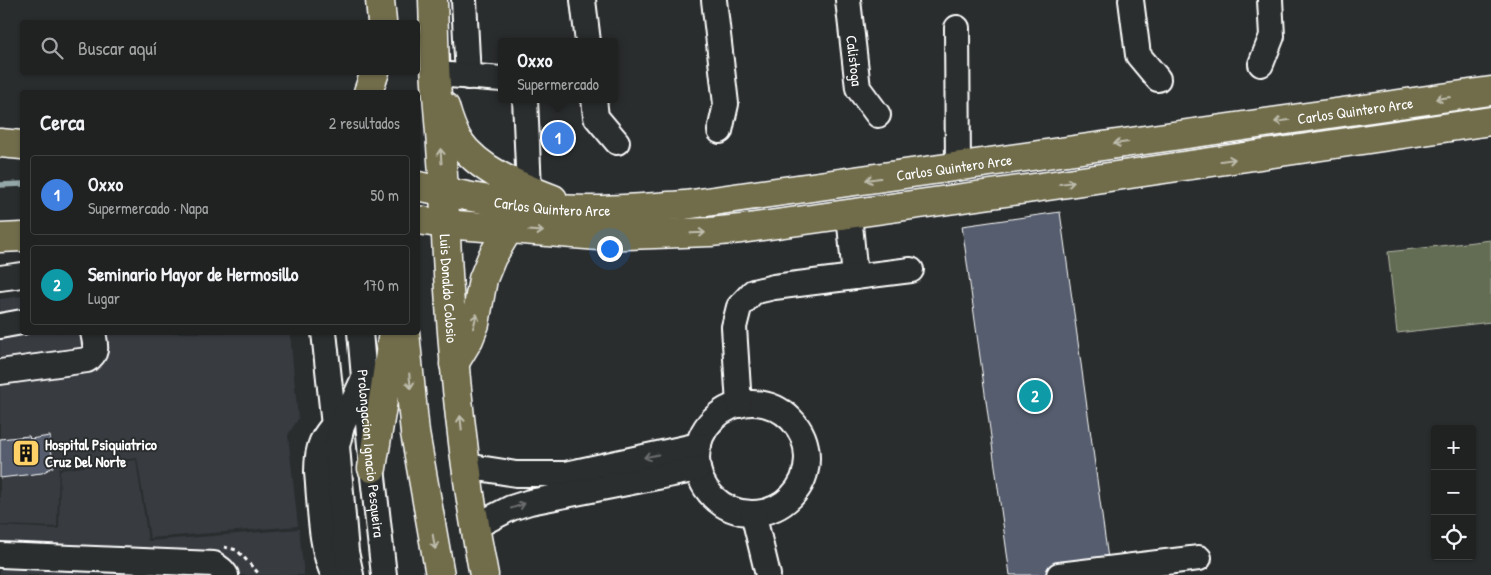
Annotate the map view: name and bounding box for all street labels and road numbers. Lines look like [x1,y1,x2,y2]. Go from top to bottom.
street label: Calistoga [842,34,868,87]
street label: Carlos Quintero Arce [1296,92,1414,129]
street label: Carlos Quintero Arce [895,148,1013,185]
street label: Carlos Quintero Arce [493,191,611,221]
street label: Luis Donaldo Colosio [435,234,463,344]
street label: Prolongacion Ignacio Pesqueira [353,369,390,539]

